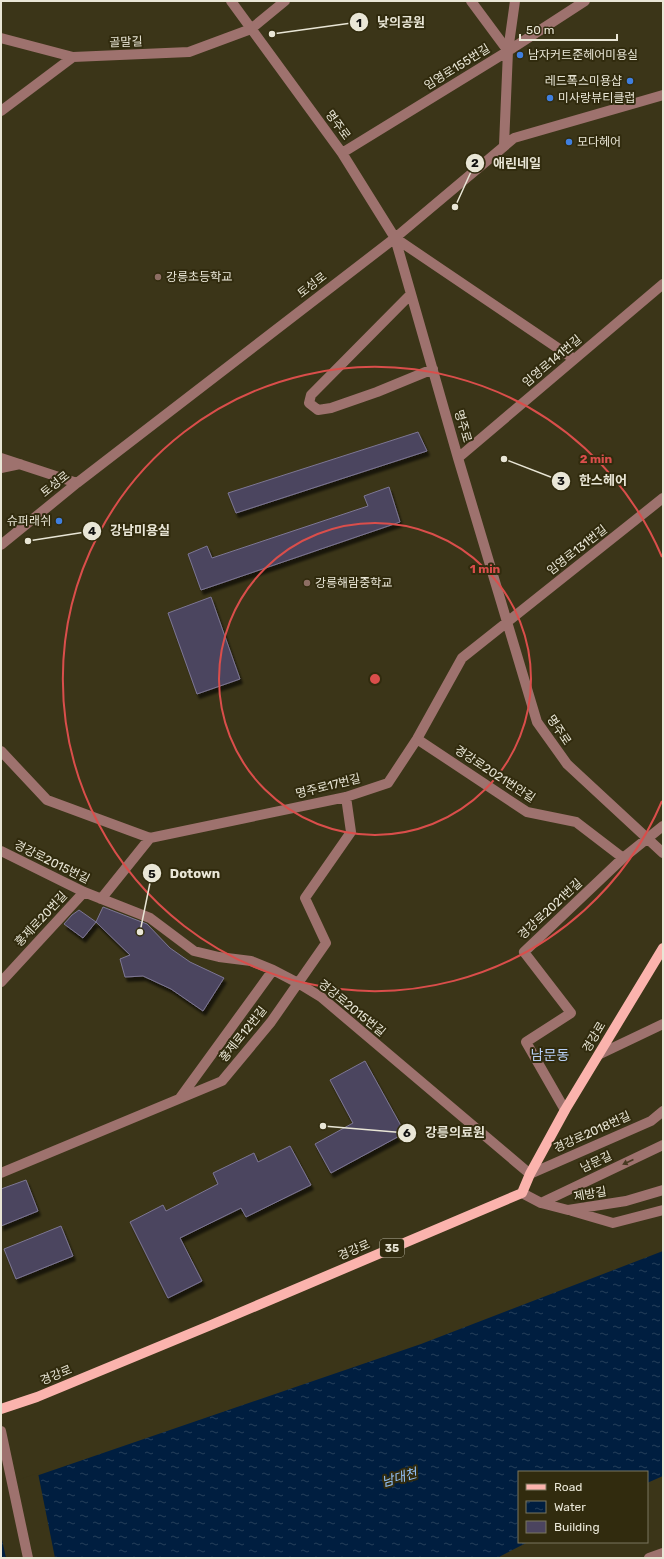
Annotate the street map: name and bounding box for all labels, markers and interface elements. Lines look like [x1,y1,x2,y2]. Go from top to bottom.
callout: 낮의공원 [349,10,433,35]
text: 낮의공원 [377,15,425,30]
text: 1 [356,16,362,30]
scale bar [520,16,617,42]
text: 50 m [526,23,554,37]
street label: 골말길 [109,34,143,50]
street label: 임영로155번길 [422,41,492,93]
place label: 남자커트준헤어미용실 [528,48,638,62]
marker: 남자커트준헤어미용실 [515,50,525,60]
place label: 레드폭스미용샵 [545,74,622,88]
marker: 레드폭스미용샵 [625,76,635,86]
place label: 미사랑뷰티클럽 [558,91,635,105]
marker: 미사랑뷰티클럽 [545,93,555,103]
street label: 명주로 [323,107,353,143]
place label: 모다헤어 [577,135,621,149]
marker: 모다헤어 [564,137,574,147]
callout: 애린네일 [465,151,549,176]
text: 2 [471,156,479,170]
text: 애린네일 [493,156,541,171]
street label: 토성로 [295,269,329,301]
place label: 강릉초등학교 [166,270,232,284]
marker: 강릉초등학교 [153,272,163,282]
street label: 임영로141번길 [520,332,584,390]
street label: 명주로 [452,408,474,444]
text: 2 min [580,452,613,466]
street label: 토성로 [38,468,72,500]
callout: 한스헤어 [551,468,634,493]
text: 한스헤어 [579,473,627,488]
text: 3 [557,474,565,488]
place label: 슈퍼래쉬 [7,514,51,528]
marker: 슈퍼래쉬 [54,516,64,526]
callout: 강남미용실 [82,518,178,543]
street label: 임영로131번길 [544,522,610,578]
text: 강남미용실 [110,523,170,538]
text: 4 [88,524,96,538]
text: 1 min [470,562,501,576]
place label: 강릉해람중학교 [315,576,392,590]
marker: 강릉해람중학교 [302,578,312,588]
centre of rings [368,672,382,686]
street label: 명주로 [544,712,574,748]
street label: 경강로2021번안길 [452,743,538,805]
street label: 명주로17번길 [294,771,362,801]
street label: 경강로2015번길 [12,838,92,886]
callout: Dotown [142,861,228,886]
text: Dotown [170,866,220,881]
text: 5 [148,867,156,881]
street label: 경강로2021번길 [515,876,585,942]
street label: 홍제로20번길 [12,889,70,949]
street label: 경강로2015번길 [316,977,388,1039]
street label: 홍제로12번길 [216,1003,270,1065]
street label: 경강로 [579,1019,609,1055]
district label: 남문동 [531,1047,569,1064]
street label: 경강로2018번길 [551,1109,633,1155]
callout: 강릉의료원 [397,1120,493,1145]
text: 강릉의료원 [425,1125,485,1140]
text: 6 [403,1126,411,1140]
street label: 남문길 [578,1149,614,1175]
one-way arrow [622,1159,633,1165]
street label: 제방길 [572,1184,608,1204]
street label: 경강로 [336,1237,372,1263]
road number: 35 [380,1239,404,1257]
street label: 경강로 [38,1362,74,1388]
water label: 남대천 [380,1465,419,1490]
legend [518,1471,648,1543]
text: Road [554,1480,582,1494]
text: Water [554,1500,586,1514]
text: Building [554,1520,600,1534]

